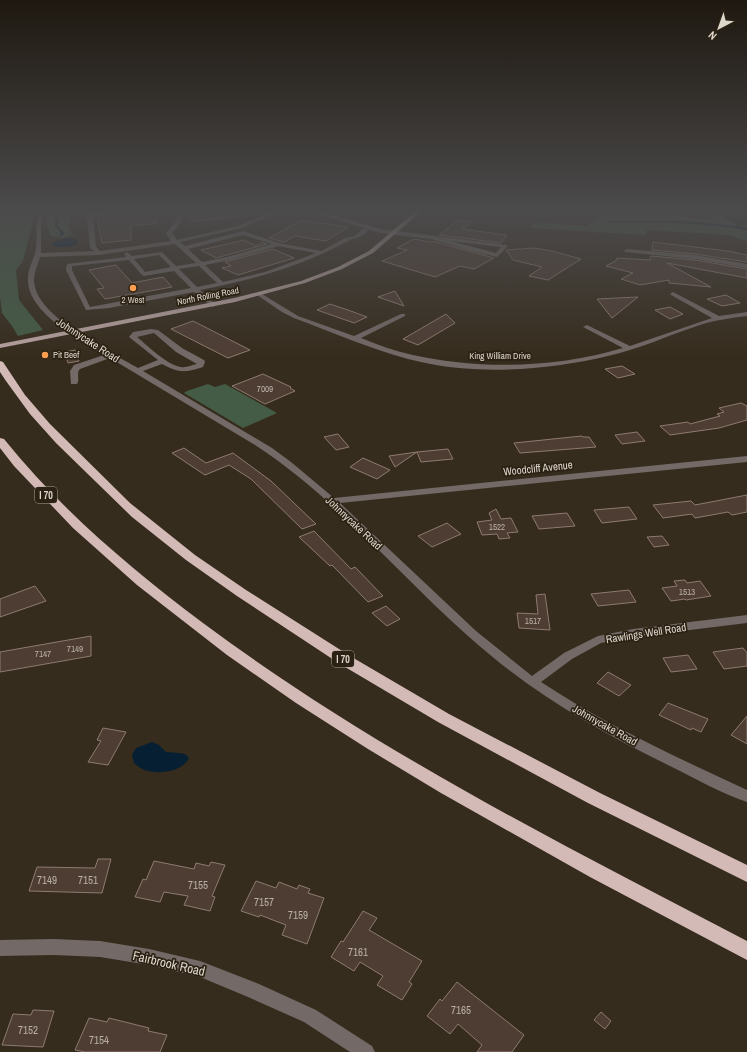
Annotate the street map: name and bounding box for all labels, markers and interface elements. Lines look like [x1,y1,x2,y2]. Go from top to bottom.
north arrow [699,8,739,48]
text: N [705,28,719,43]
marker: 2 West [128,283,138,293]
street label: North Rolling Road [176,284,240,308]
place label: 2 West [122,294,144,306]
street label: Johnnycake Road [54,314,122,366]
place label: Pit Beef [53,349,80,361]
marker: Pit Beef [40,350,50,360]
street label: King William Drive [469,350,531,362]
house number: 7009 [257,383,273,395]
street label: Woodcliff Avenue [503,457,573,479]
road number: I 70 [35,487,57,503]
street label: Johnnycake Road [323,493,385,553]
house number: 1522 [489,521,505,533]
house number: 1513 [679,586,695,598]
house number: 1517 [525,615,541,627]
street label: Rawlings Well Road [605,620,687,646]
house number: 7149 [67,643,83,655]
house number: 7147 [35,648,51,660]
road number: I 70 [332,651,354,667]
street label: Johnnycake Road [570,701,640,749]
house number: 7149 [37,873,57,887]
house number: 7151 [78,873,98,887]
house number: 7155 [188,878,208,892]
house number: 7157 [254,895,274,909]
house number: 7159 [288,908,308,922]
house number: 7161 [348,945,368,959]
street label: Fairbrook Road [131,947,207,980]
house number: 7165 [451,1003,471,1017]
house number: 7152 [18,1023,38,1037]
house number: 7154 [89,1033,109,1047]

